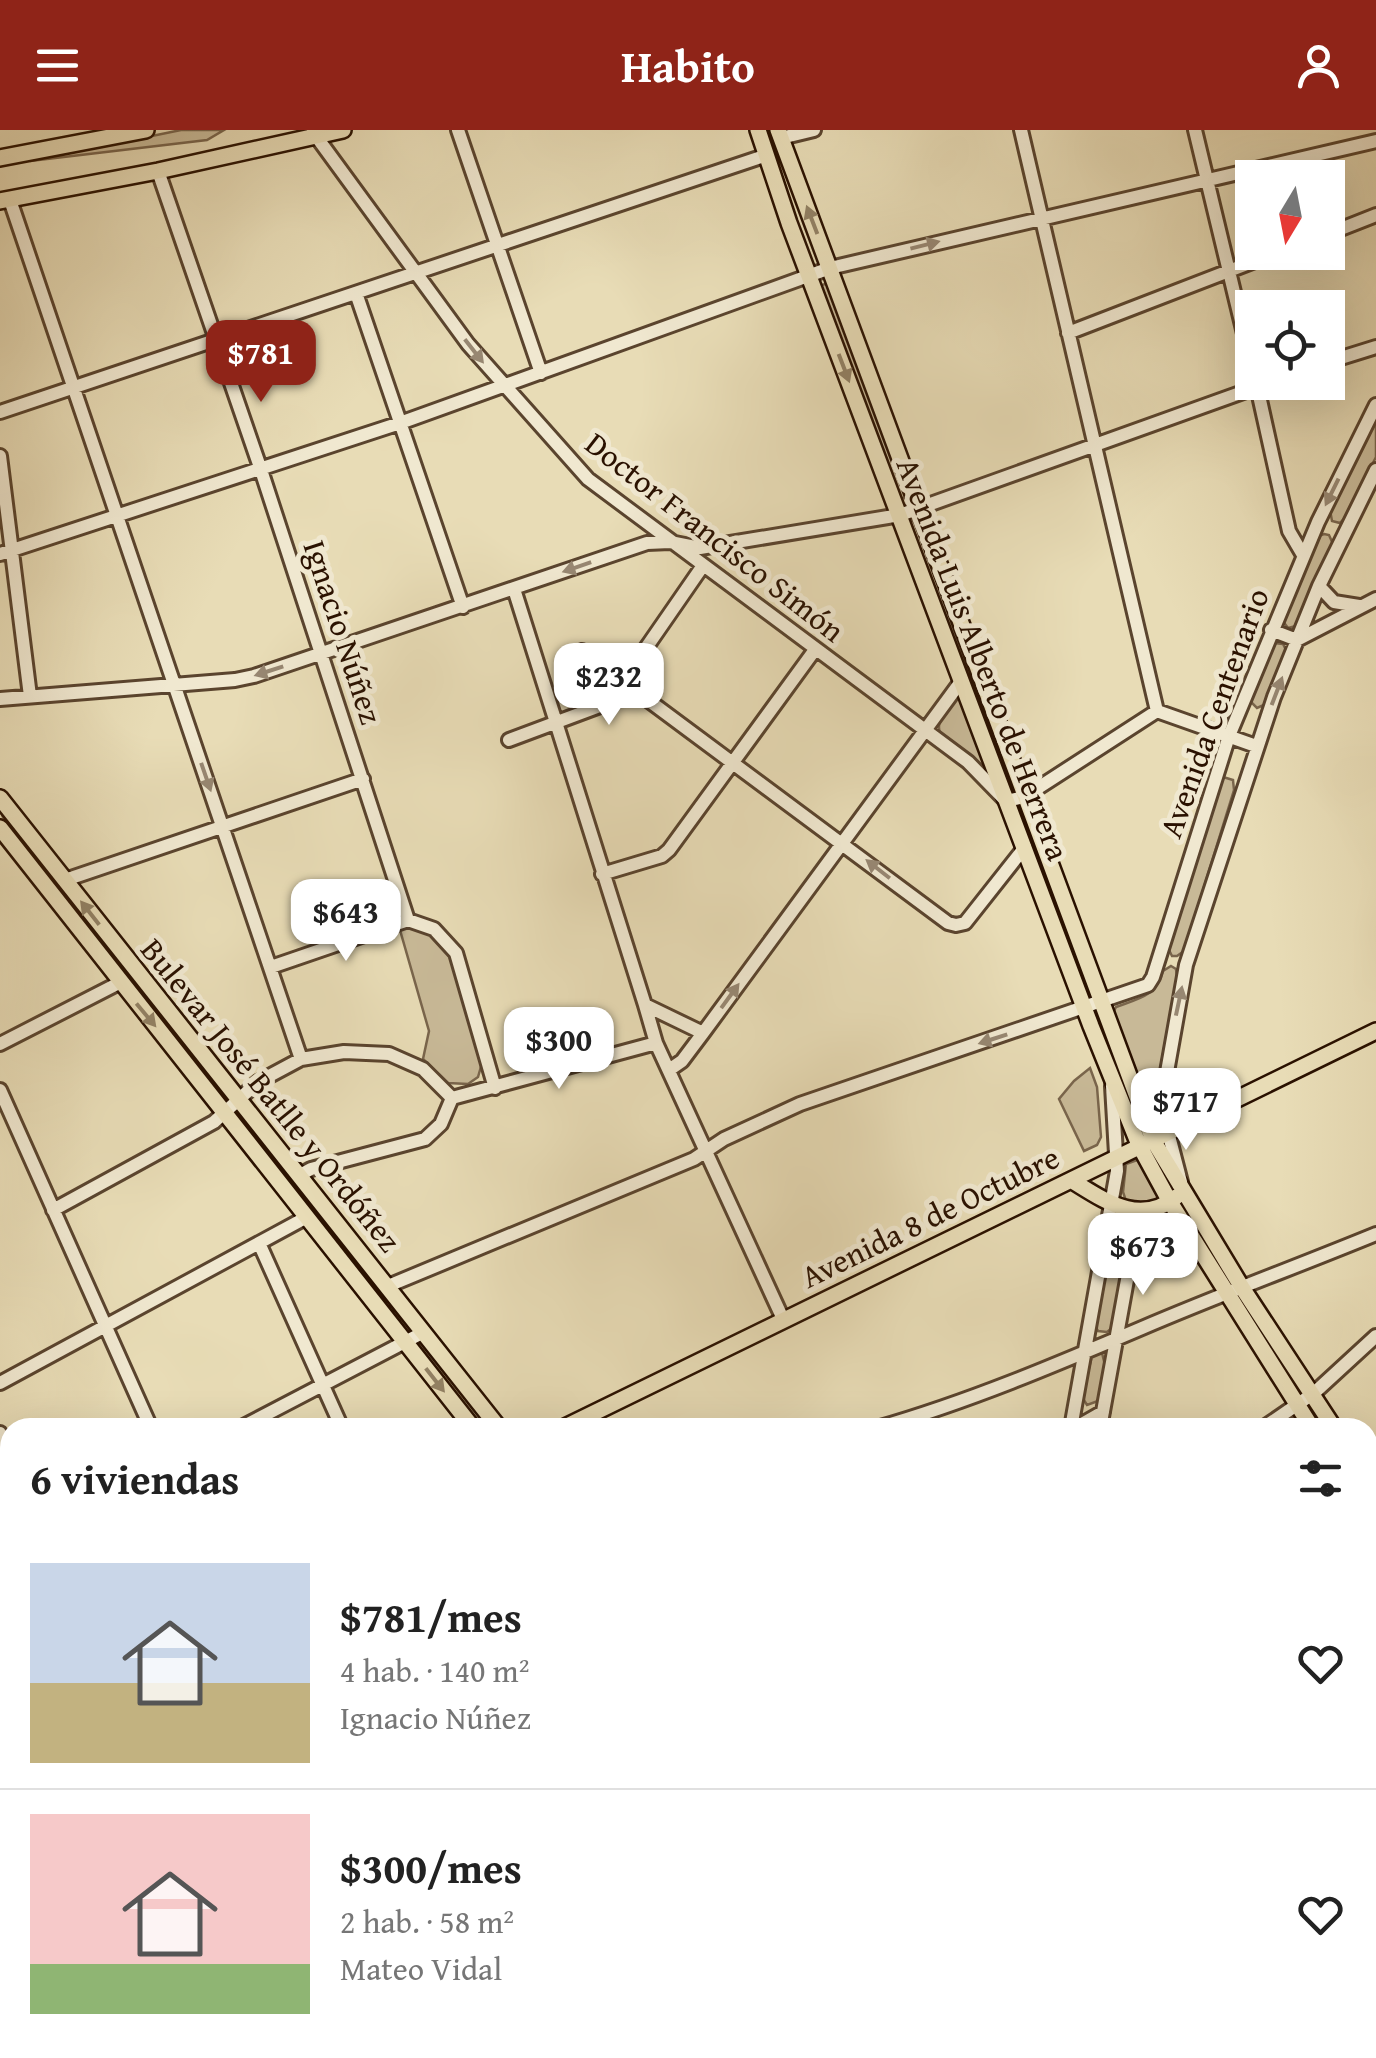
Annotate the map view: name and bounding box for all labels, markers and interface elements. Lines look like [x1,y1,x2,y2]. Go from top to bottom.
text: Habito [621,33,755,98]
icon: menu [30,38,85,93]
icon: person [1291,38,1346,93]
north arrow [1235,160,1345,270]
map controls [1235,160,1345,400]
one-way arrow [804,205,819,235]
one-way arrow [910,237,941,252]
button: locate [1235,290,1345,400]
pin: $781 [202,320,320,405]
text: $781 [228,329,294,376]
one-way arrow [463,339,484,364]
one-way arrow [837,353,852,383]
street label: Doctor Francisco Simón [576,420,855,653]
street label: Avenida Luis Alberto de Herrera [885,451,1082,867]
one-way arrow [1324,478,1341,507]
street label: Ignacio Núñez [292,534,395,730]
one-way arrow [562,561,592,576]
street label: Avenida Centenario [1147,581,1281,844]
pin: $232 [550,643,668,728]
text: $232 [576,652,642,699]
one-way arrow [254,664,284,679]
one-way arrow [1269,675,1285,705]
one-way arrow [199,763,214,793]
one-way arrow [865,859,891,879]
pin: $643 [287,879,405,964]
text: $643 [313,888,379,935]
one-way arrow [80,900,101,925]
street label: Bulevar José Batlle y Ordóñez [130,928,413,1262]
one-way arrow [720,983,740,1009]
one-way arrow [1172,985,1188,1016]
one-way arrow [135,1003,157,1028]
pin: $300 [500,1007,618,1092]
text: $300 [526,1016,592,1063]
one-way arrow [977,1033,1007,1048]
pin: $717 [1127,1068,1245,1153]
text: $717 [1153,1077,1219,1124]
street label: Avenida 8 de Octubre [793,1134,1067,1300]
pin: $673 [1084,1213,1202,1298]
text: $673 [1110,1222,1176,1269]
one-way arrow [424,1367,445,1392]
text: 6 viviendas [30,1448,239,1509]
icon: filters [1293,1451,1348,1506]
text: $781/mes [340,1586,522,1647]
icon: home [110,1603,230,1723]
icon: heart [1293,1636,1348,1691]
text: 4 hab. · 140 m² [340,1647,529,1694]
text: Ignacio Núñez [340,1694,531,1741]
text: $300/mes [340,1837,522,1898]
icon: home [110,1854,230,1974]
icon: heart [1293,1887,1348,1942]
text: 2 hab. · 58 m² [340,1898,514,1945]
text: Mateo Vidal [340,1945,502,1992]

